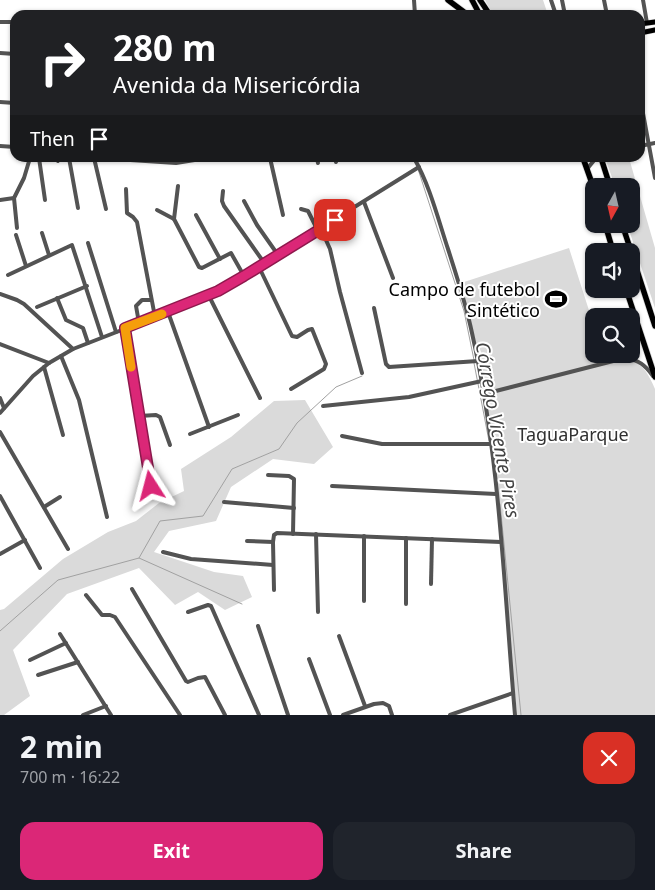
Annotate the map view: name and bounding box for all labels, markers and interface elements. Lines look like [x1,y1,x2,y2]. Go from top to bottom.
text: 280 m [113,24,216,71]
icon: right [30,30,95,95]
text: Avenida da Misericórdia [113,69,361,99]
icon: arrive [85,125,113,153]
text: Then [30,126,75,152]
north arrow [585,178,640,232]
map controls [585,178,640,363]
pin [314,199,356,241]
icon: arrive [321,206,349,234]
button: sound [585,243,640,298]
place label: Campo de futebol Sintético [389,277,540,322]
sports icon: Campo de futebol Sintético [543,286,569,312]
button: search [585,308,640,363]
water label: Córrego Vicente Pires [470,340,526,520]
park label: TaguaParque [517,422,629,446]
position arrow [124,459,176,511]
text: 2 min [20,726,103,767]
button: close [583,732,635,784]
text: 700 m · 16:22 [20,766,120,788]
button: Exit [20,822,323,880]
button: Share [333,822,635,880]

